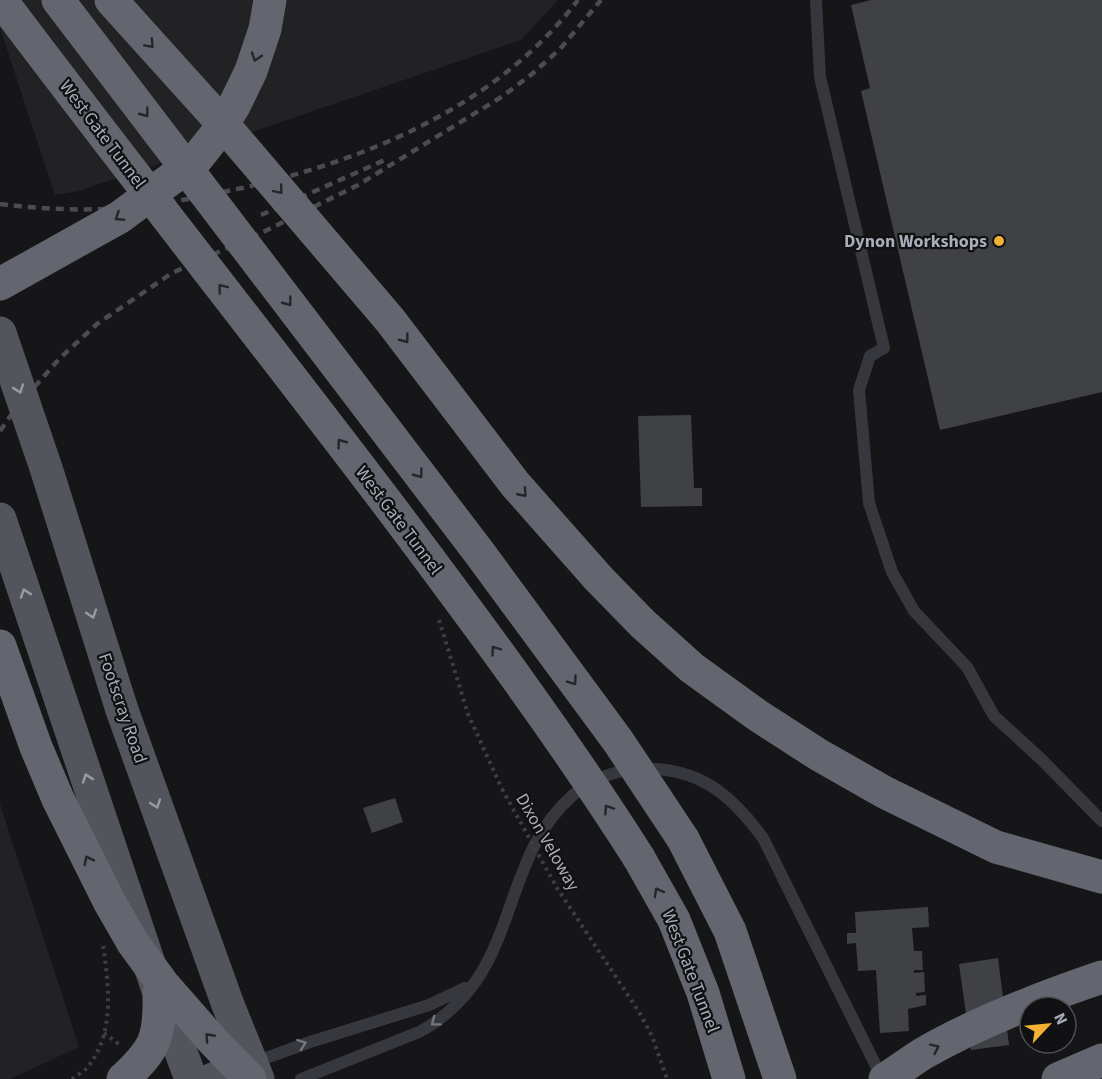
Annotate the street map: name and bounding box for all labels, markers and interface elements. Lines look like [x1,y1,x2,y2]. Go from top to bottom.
one-way arrow [142,37,153,48]
one-way arrow [251,51,263,62]
street label: West Gate Tunnel [53,75,152,194]
one-way arrow [137,107,148,118]
one-way arrow [272,183,283,194]
one-way arrow [115,210,126,221]
place label: Dynon Workshops [844,229,987,254]
marker: Dynon Workshops [992,234,1006,248]
one-way arrow [218,284,229,295]
one-way arrow [281,295,292,306]
one-way arrow [397,332,408,343]
one-way arrow [11,383,24,394]
one-way arrow [337,438,348,449]
street label: West Gate Tunnel [349,461,448,580]
one-way arrow [412,467,423,478]
one-way arrow [516,487,527,497]
one-way arrow [20,588,32,599]
one-way arrow [85,608,97,619]
one-way arrow [491,645,502,656]
street label: Footscray Road [92,650,153,767]
one-way arrow [566,674,577,685]
one-way arrow [82,773,95,784]
street label: Dixon Veloway [510,789,586,896]
one-way arrow [149,798,162,809]
one-way arrow [604,805,615,816]
one-way arrow [83,855,95,866]
one-way arrow [654,888,665,898]
street label: West Gate Tunnel [656,906,726,1036]
north arrow [1018,995,1078,1055]
text: N [1048,1009,1073,1028]
one-way arrow [430,1015,441,1026]
one-way arrow [205,1033,216,1044]
one-way arrow [297,1039,307,1052]
one-way arrow [928,1044,939,1055]

